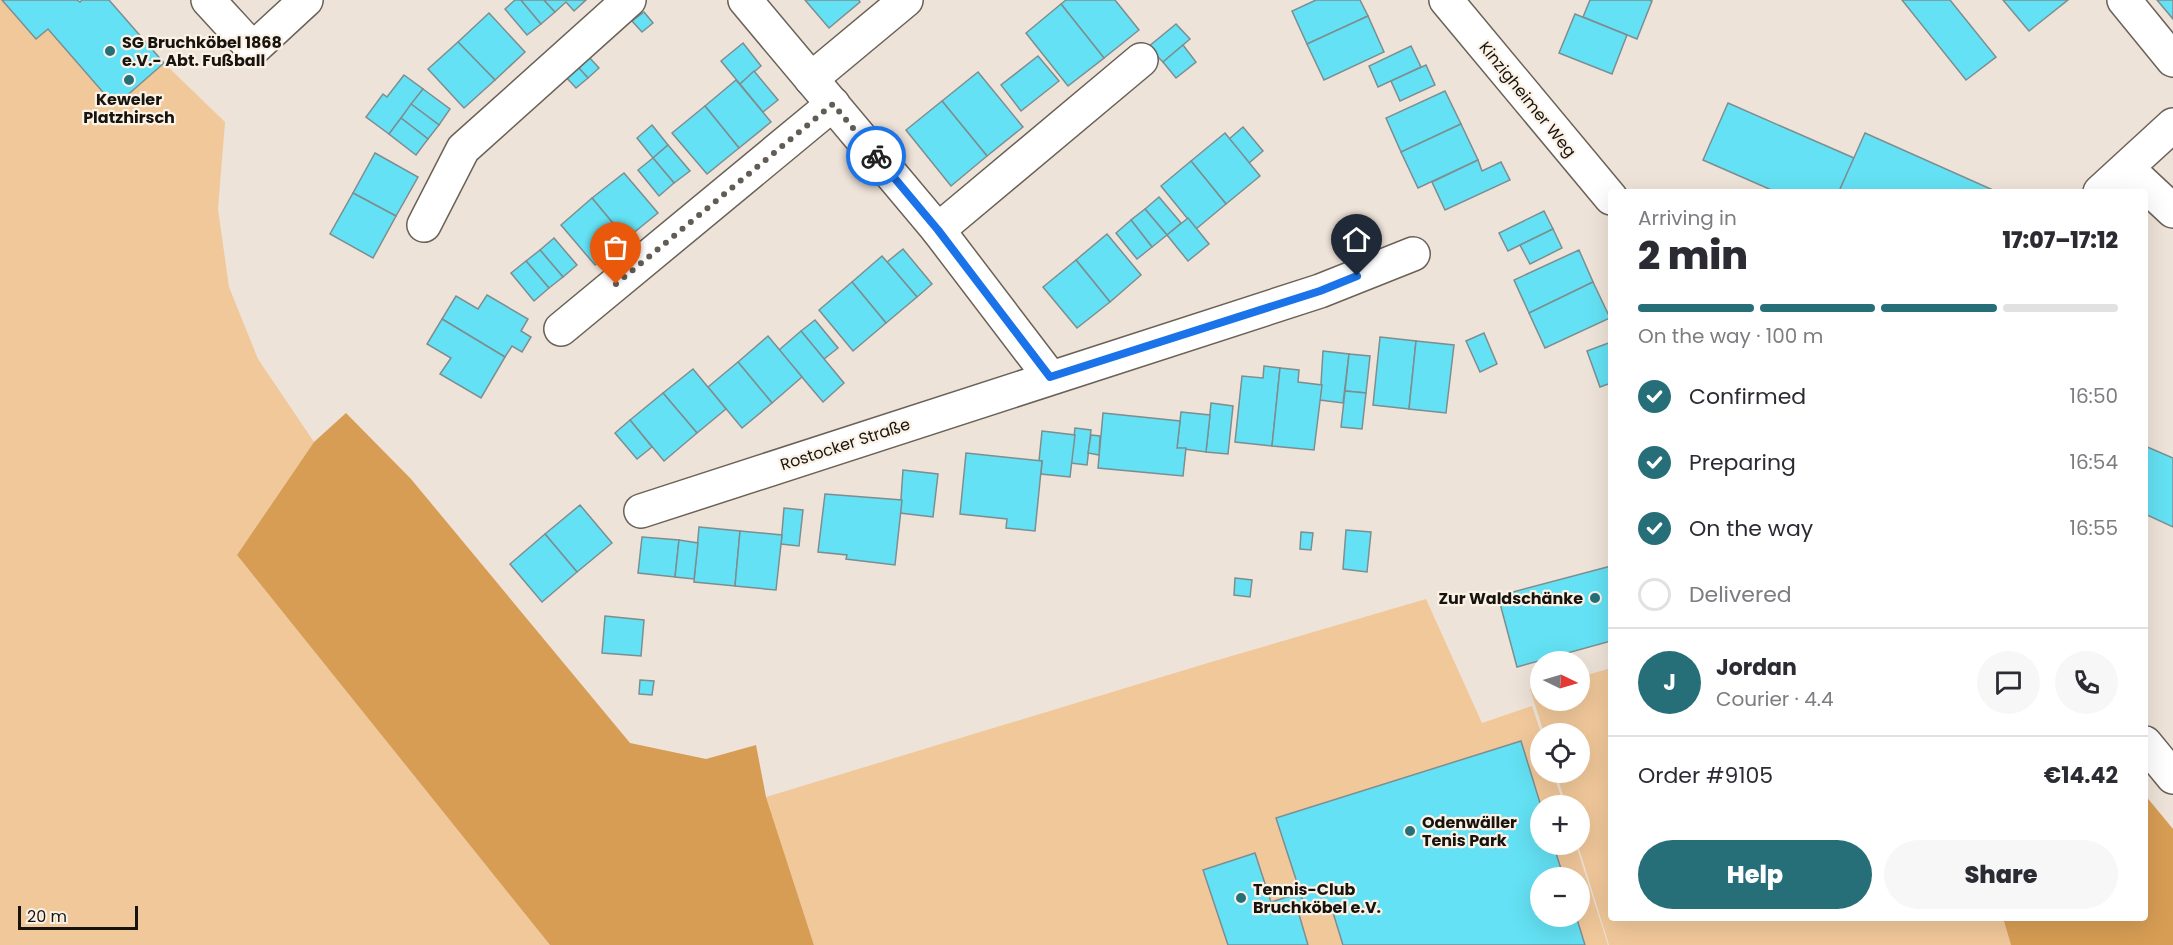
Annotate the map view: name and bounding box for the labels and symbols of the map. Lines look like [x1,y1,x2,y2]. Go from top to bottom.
place label: SG Bruchköbel 1868 e.V.- Abt. Fußball [122,31,282,72]
street label: Kinzigheimer Weg [1474,37,1582,162]
marker: SG Bruchköbel 1868 e.V.- Abt. Fußball [103,44,117,58]
marker: Keweler Platzhirsch [122,73,136,87]
place label: Keweler Platzhirsch [83,88,175,129]
courier [846,126,906,186]
pin [1331,214,1382,276]
pin [590,222,641,284]
street label: Rostocker Straße [777,413,913,476]
place label: Zur Waldschänke [1438,587,1583,610]
marker: Zur Waldschänke [1588,591,1602,605]
north arrow [1530,651,1590,711]
place label: Odenwäller Tenis Park [1422,811,1517,852]
marker: Odenwäller Tenis Park [1403,824,1417,838]
place label: Tennis-Club Bruchköbel e.V. [1253,878,1381,919]
marker: Tennis-Club Bruchköbel e.V. [1234,891,1248,905]
scale bar [18,903,138,930]

